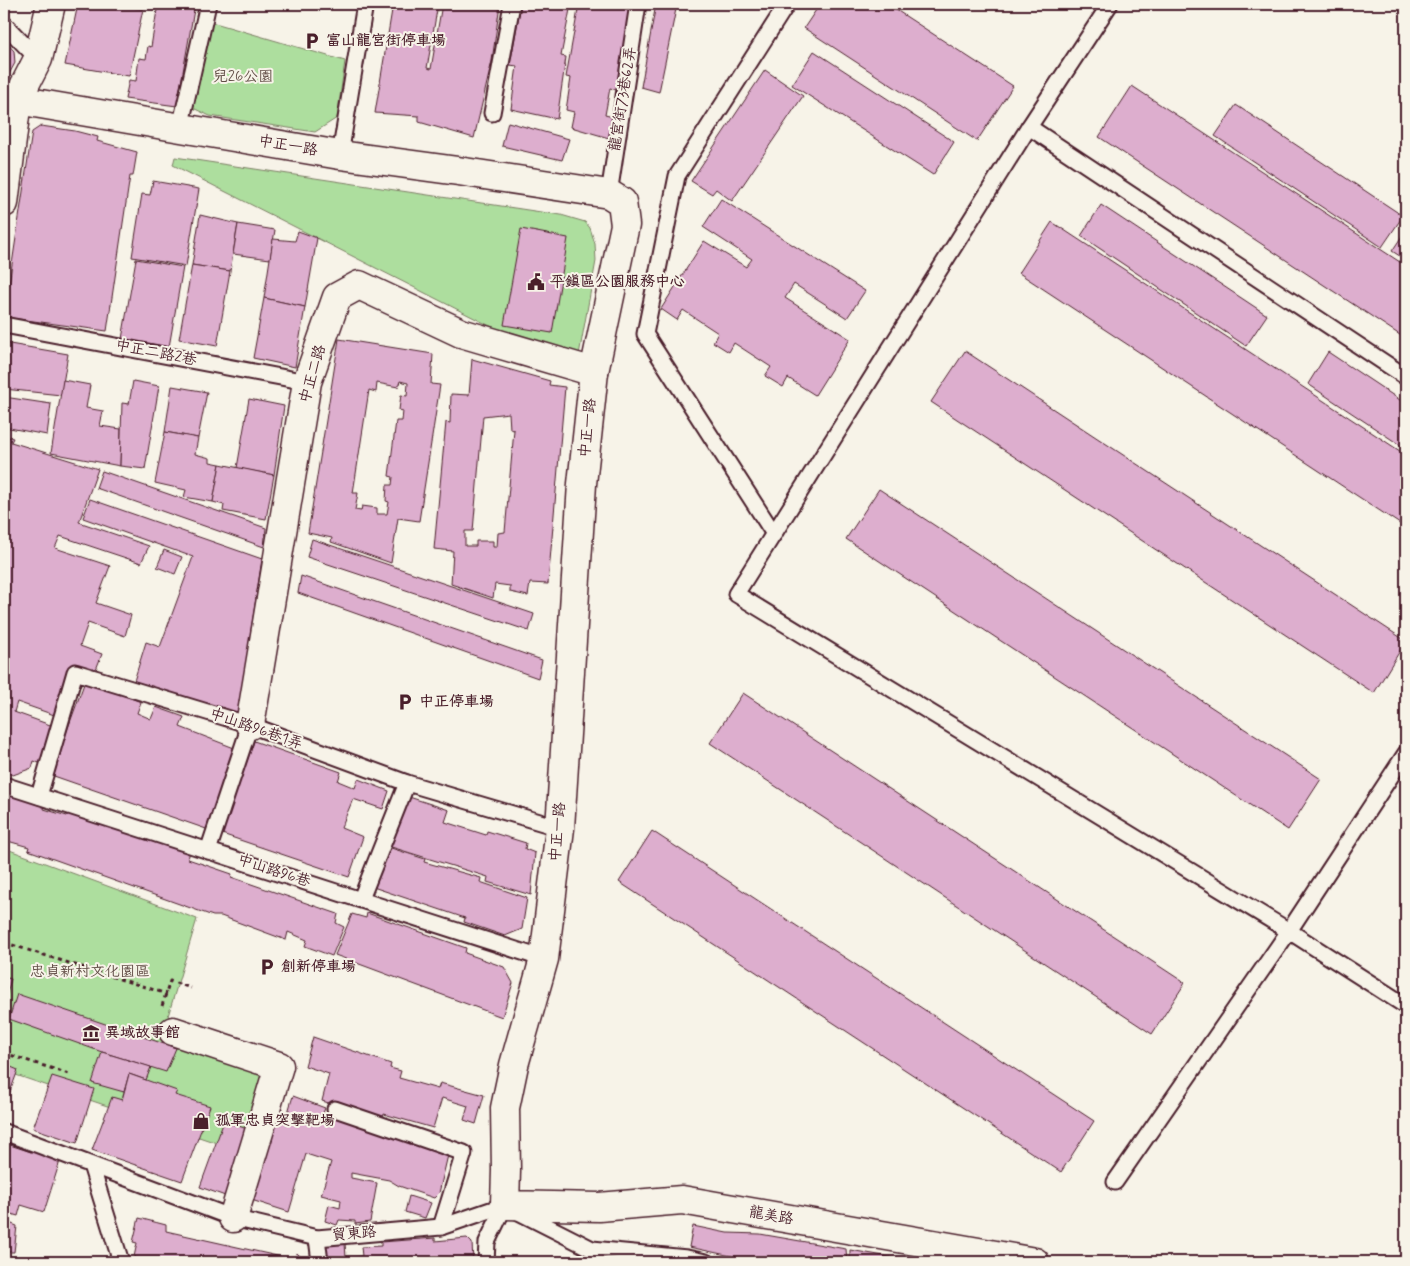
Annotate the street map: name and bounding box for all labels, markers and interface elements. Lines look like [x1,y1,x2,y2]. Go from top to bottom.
parking icon: 富山龍宮街停車場 [302,31,322,51]
place label: 富山龍宮街停車場 [326,31,446,51]
street label: 龍宮街73巷62弄 [605,45,641,153]
park label: 兒26公園 [213,67,273,87]
street label: 中正一路 [257,131,319,161]
public building icon: 平鎮區公園服務中心 [526,272,546,292]
place label: 平鎮區公園服務中心 [550,272,685,292]
street label: 中正二路2巷 [114,335,198,371]
street label: 中正二路 [295,342,331,406]
street label: 中正一路 [575,397,601,459]
parking icon: 中正停車場 [395,692,415,712]
place label: 中正停車場 [419,692,494,712]
street label: 中山路96巷1弄 [207,704,305,754]
street label: 中正一路 [545,801,571,863]
street label: 中山路96巷 [235,850,313,892]
parking icon: 創新停車場 [257,957,277,977]
place label: 創新停車場 [281,957,356,977]
park label: 忠貞新村文化園區 [30,962,150,982]
museum icon: 異域故事館 [81,1023,101,1043]
place label: 異域故事館 [105,1023,180,1043]
shop icon: 孤軍忠貞突擊靶場 [191,1111,211,1131]
place label: 孤軍忠貞突擊靶場 [215,1111,335,1131]
street label: 龍美路 [747,1202,795,1230]
street label: 貿東路 [331,1222,377,1246]

